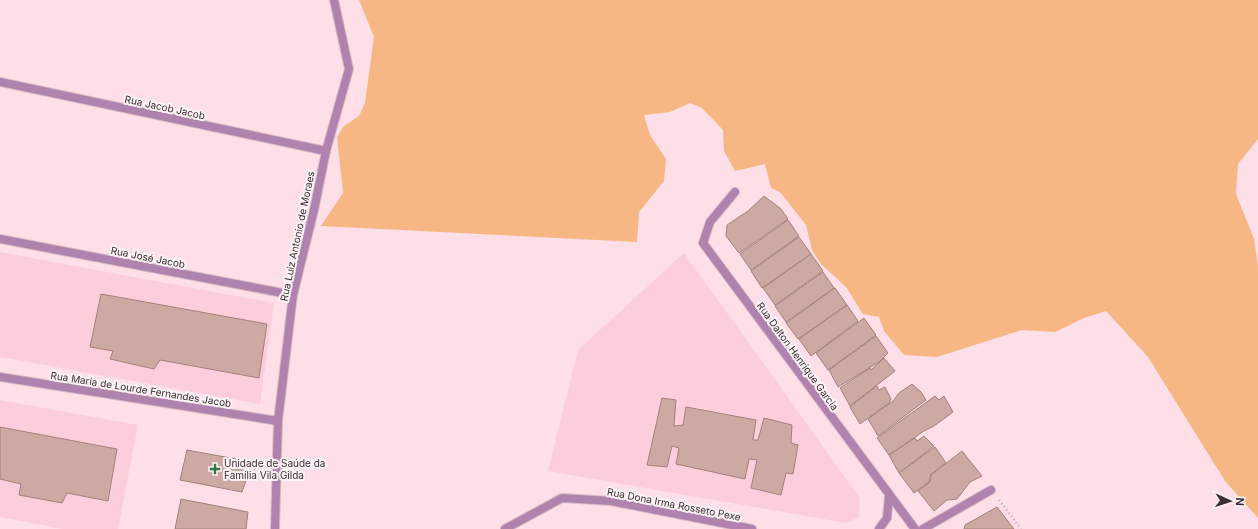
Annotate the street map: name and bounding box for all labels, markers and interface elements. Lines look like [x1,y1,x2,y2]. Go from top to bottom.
street label: Rua Jacob Jacob [124,93,206,121]
street label: Rua Luiz Antonio de Moraes [277,170,317,302]
street label: Rua José Jacob [110,244,186,270]
street label: Rua Dalton Henrique Garcia [755,300,841,412]
street label: Rua Maria de Lourde Fernandes Jacob [50,369,232,409]
place label: Unidade de Saúde da Família Vila Gilda [224,457,326,481]
marker: Unidade de Saúde da Família Vila Gilda [209,463,221,475]
north arrow [1210,481,1250,521]
street label: Rua Dona Irma Rosseto Pexe [606,485,742,523]
text: N [1233,497,1247,506]

